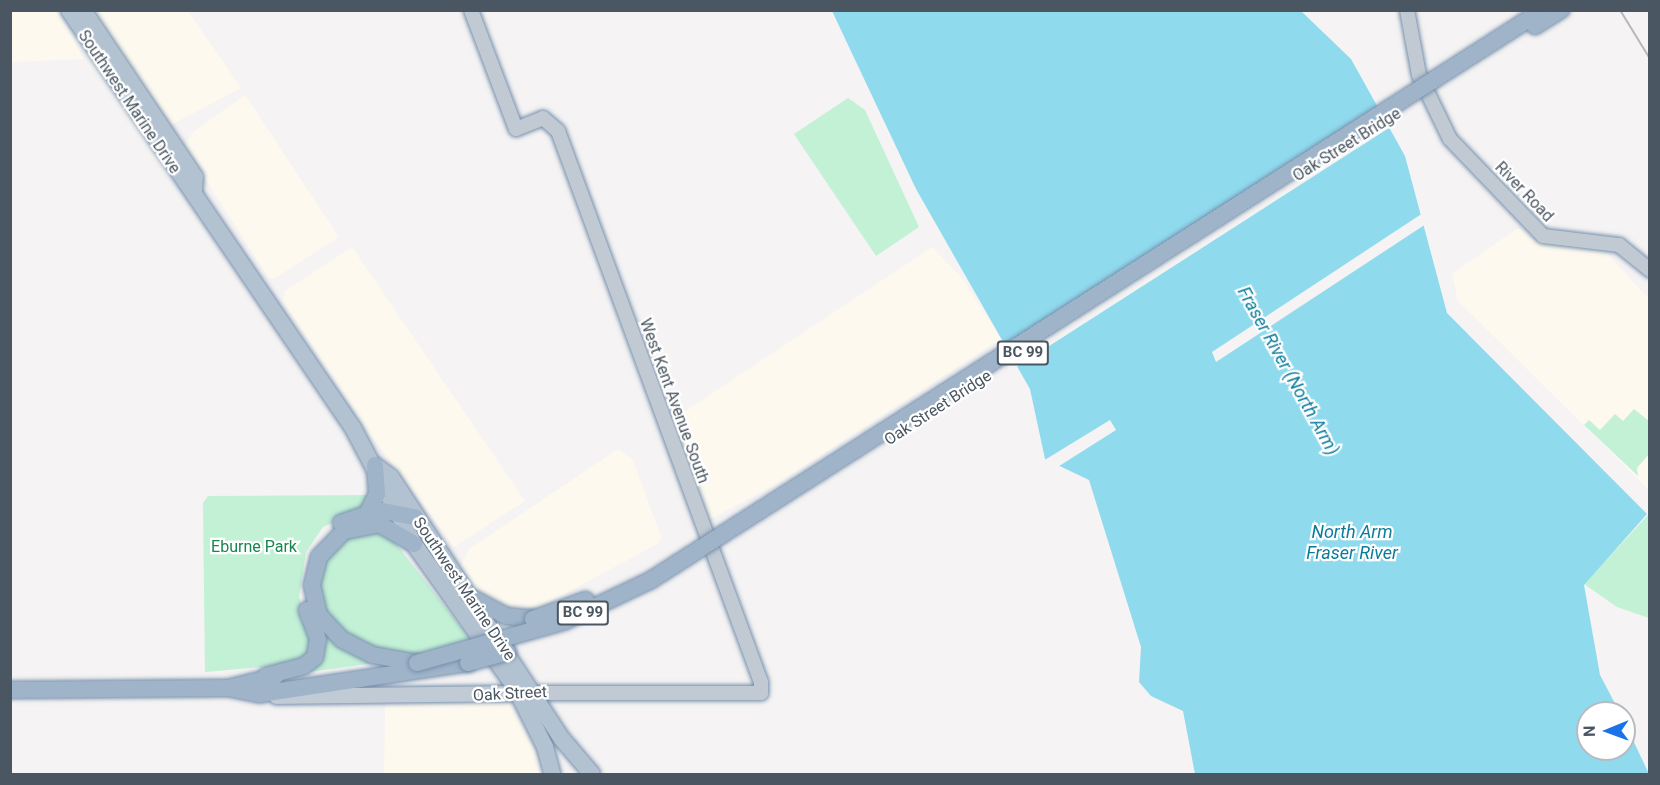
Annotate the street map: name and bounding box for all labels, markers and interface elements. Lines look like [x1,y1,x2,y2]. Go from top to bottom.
street label: Southwest Marine Drive [74,27,184,177]
street label: Oak Street Bridge [1289,104,1405,186]
street label: River Road [1491,158,1557,226]
water label: Fraser River (North Arm) [1233,283,1343,459]
street label: West Kent Avenue South [635,316,713,486]
road number: BC 99 [996,341,1050,365]
street label: Oak Street Bridge [881,366,995,450]
street label: Southwest Marine Drive [409,514,519,664]
water label: North Arm Fraser River [1306,522,1398,564]
park label: Eburne Park [211,537,297,557]
road number: BC 99 [556,601,610,625]
street label: Oak Street [473,682,547,706]
north arrow [1576,701,1636,761]
text: N [1580,725,1599,737]

